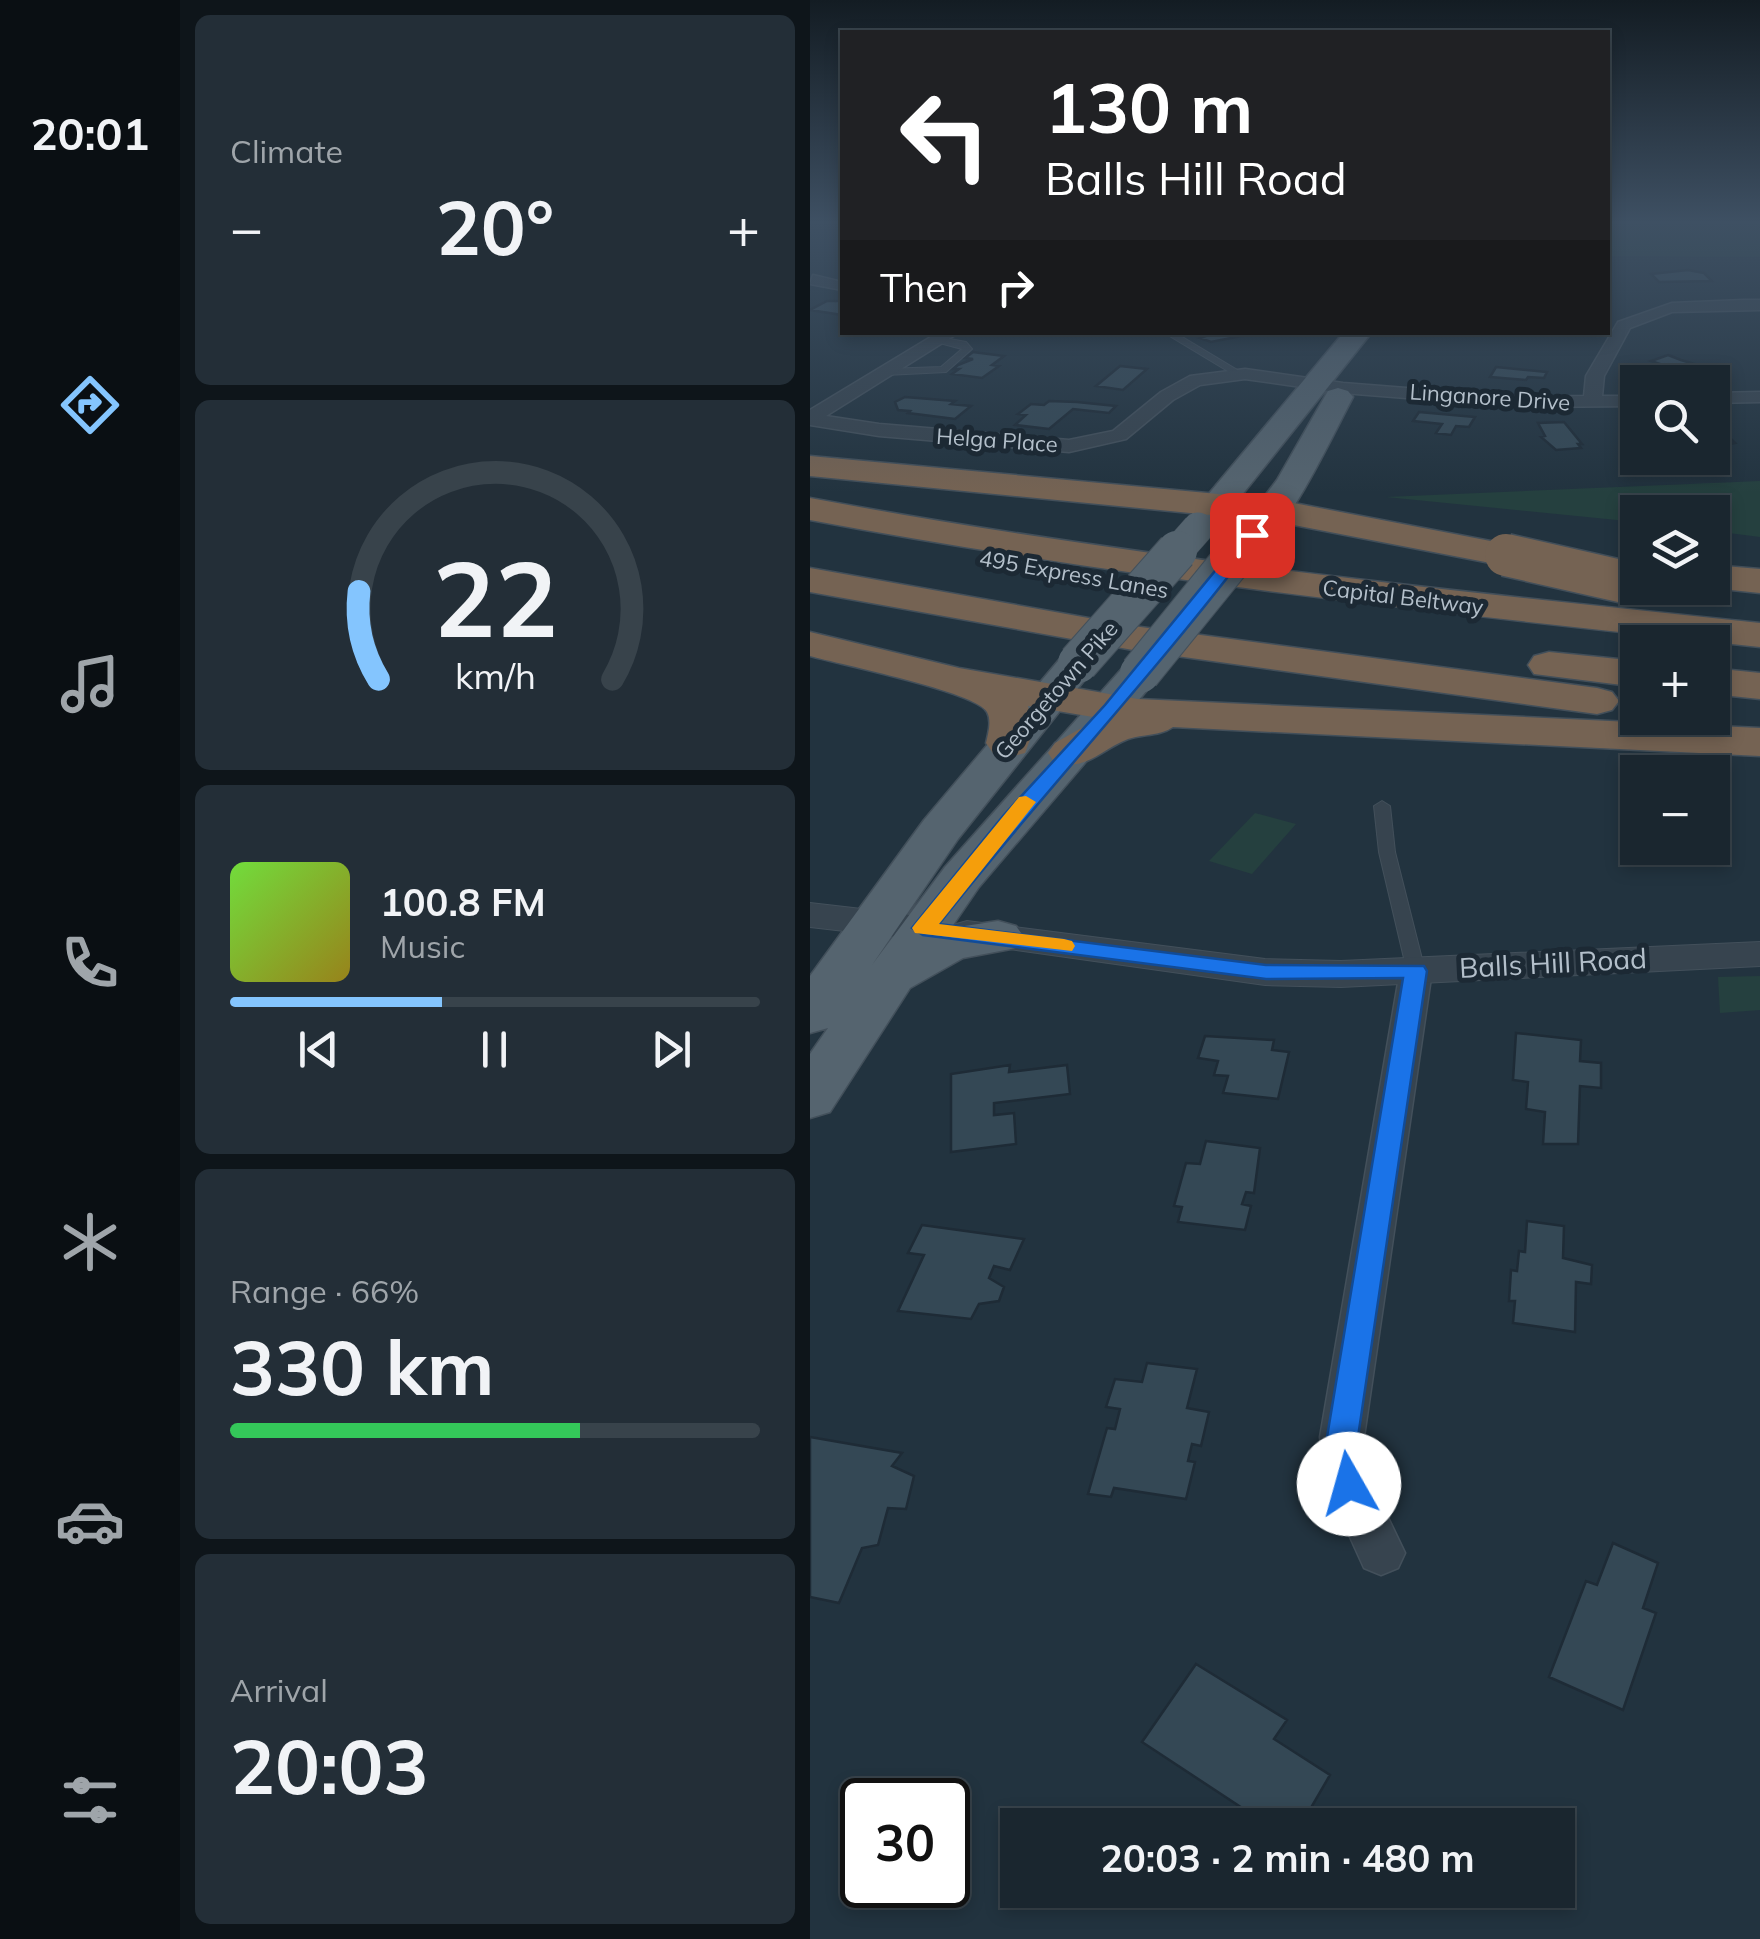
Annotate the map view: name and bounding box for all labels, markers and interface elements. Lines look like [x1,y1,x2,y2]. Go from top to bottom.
text: 130 m [1045,63,1253,151]
icon: left [880,70,1010,200]
text: 20:01 [30,105,150,161]
text: Climate [230,131,343,171]
text: Balls Hill Road [1045,150,1347,206]
text: 20° [436,180,554,274]
text: − [230,193,263,262]
text: + [727,193,760,262]
icon: right [988,260,1043,315]
text: Then [880,264,968,312]
map controls [1620,365,1730,865]
button: search [1620,365,1730,475]
icon: directions [55,370,125,440]
street label: Linganore Drive [1409,377,1571,417]
street label: Helga Place [935,422,1059,458]
pin [1210,493,1295,578]
button: layers [1620,495,1730,605]
icon: arrive [1225,508,1280,563]
text: 22 [433,532,557,663]
street label: 495 Express Lanes [977,544,1171,604]
street label: Capital Beltway [1321,573,1485,621]
street label: Georgetown Pike [988,615,1124,765]
button: + [1620,625,1730,735]
icon: music [55,649,125,719]
text: km/h [455,653,535,698]
button: − [1620,755,1730,865]
text: 100.8 FM [380,878,546,926]
text: Music [380,926,465,966]
icon: phone [55,928,125,998]
street label: Balls Hill Road [1458,940,1648,985]
icon: previous [291,1022,346,1077]
icon: pause [467,1022,522,1077]
icon: next [644,1022,699,1077]
icon: climate [55,1207,125,1277]
text: Range · 66% [230,1271,419,1311]
text: 330 km [230,1320,494,1414]
position arrow [1297,1432,1401,1536]
icon: car [55,1486,125,1556]
text: Arrival [230,1670,328,1710]
text: 20:03 [230,1719,429,1813]
icon: filters [55,1765,125,1835]
speed limit sign: 30 [840,1778,970,1908]
text: 20:03 · 2 min · 480 m [1100,1834,1475,1882]

